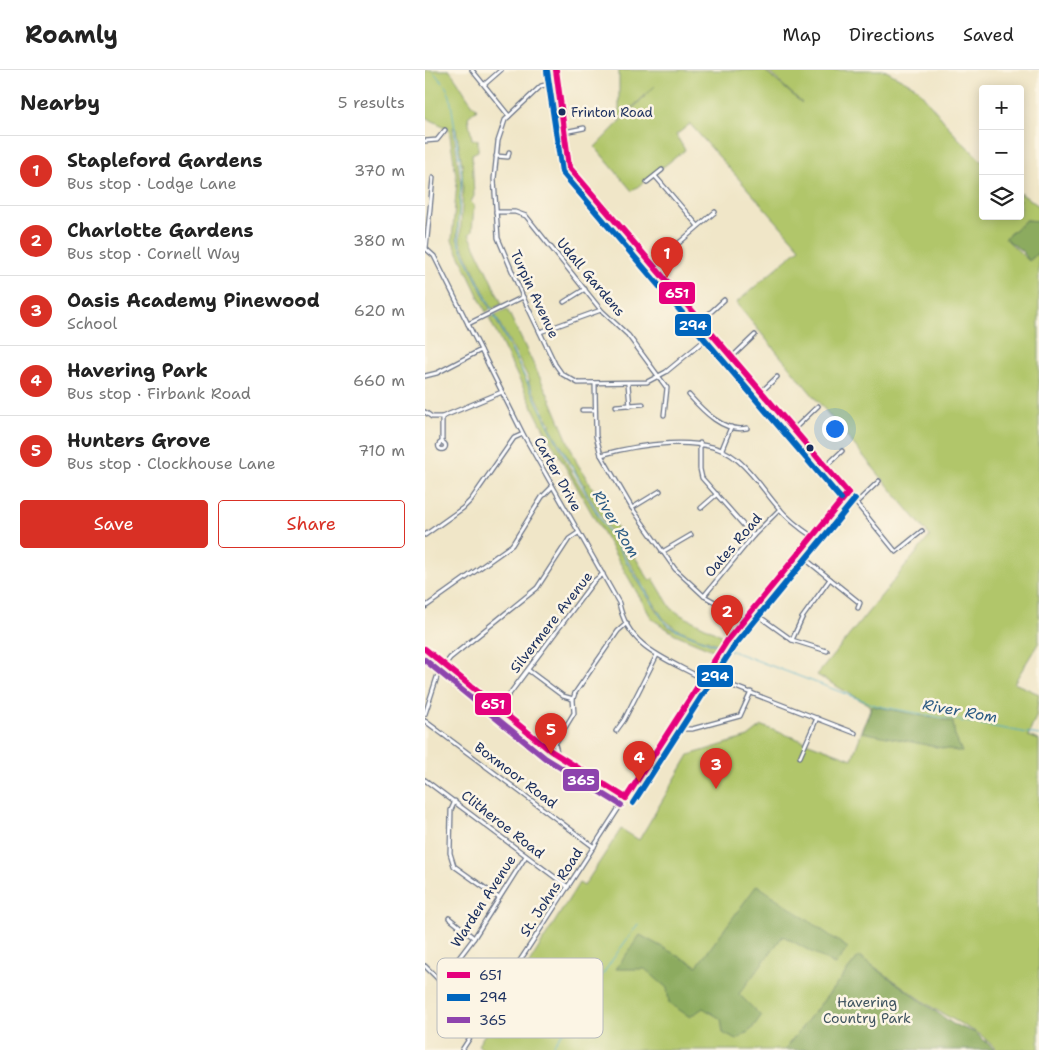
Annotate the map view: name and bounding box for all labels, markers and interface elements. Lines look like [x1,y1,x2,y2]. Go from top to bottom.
text: Roamly [25,19,118,51]
text: Map [783,23,821,47]
text: Directions [849,23,935,47]
text: Saved [963,23,1014,47]
map controls [979,85,1024,220]
button: + [979,85,1024,130]
text: Nearby [20,89,100,117]
text: 5 results [338,92,405,113]
place label: Frinton Road [571,104,653,121]
marker: Frinton Road [557,107,567,117]
button: − [979,130,1024,175]
text: Stapleford Gardens [67,148,262,173]
text: 1 [32,160,40,181]
text: 370 m [354,160,405,181]
text: Bus stop · Lodge Lane [67,173,237,194]
button: layers [979,175,1024,220]
text: Charlotte Gardens [67,218,254,243]
text: 2 [30,230,42,251]
text: 380 m [353,230,405,251]
street label: Udall Gardens [553,234,629,320]
pin: 1 [651,237,683,278]
text: Bus stop · Cornell Way [67,243,240,264]
street label: Turpin Avenue [507,247,563,341]
line badge: 651 [658,281,696,305]
text: 651 [665,284,689,302]
text: Oasis Academy Pinewood [67,288,320,313]
text: 3 [30,300,42,321]
text: 620 m [354,300,405,321]
text: School [67,313,117,334]
line badge: 294 [674,313,712,337]
text: 294 [679,316,708,334]
text: Havering Park [67,358,208,383]
text: 4 [30,370,42,391]
text: 660 m [353,370,405,391]
text: Bus stop · Firbank Road [67,383,251,404]
your location [822,416,848,442]
text: Hunters Grove [67,428,211,453]
street label: Carter Drive [530,434,586,514]
text: 5 [31,440,41,461]
text: 710 m [358,440,405,461]
unlabelled marker [805,443,815,453]
text: Bus stop · Clockhouse Lane [67,453,276,474]
water label: River Rom [588,486,644,562]
button: Save [20,500,208,548]
button: Share [218,500,405,548]
street label: Oates Road [700,509,766,581]
street label: Silvermere Avenue [506,567,596,676]
pin: 2 [711,595,743,636]
line badge: 294 [696,664,734,688]
text: 294 [701,667,730,685]
line badge: 651 [474,692,512,716]
text: 651 [481,695,505,713]
water label: River Rom [921,695,999,727]
pin: 5 [535,713,567,754]
street label: Boxmoor Road [471,738,561,812]
pin: 4 [623,741,655,782]
pin: 3 [700,748,732,789]
line badge: 365 [562,768,600,792]
text: 365 [567,771,595,789]
street label: Clitheroe Road [458,786,548,862]
street label: St. Johns Road [516,844,587,940]
street label: Warden Avenue [446,851,520,951]
legend [437,958,603,1038]
text: 651 [479,966,502,984]
text: 294 [479,988,507,1006]
park label: Havering Country Park [823,993,911,1027]
text: 365 [479,1011,506,1029]

